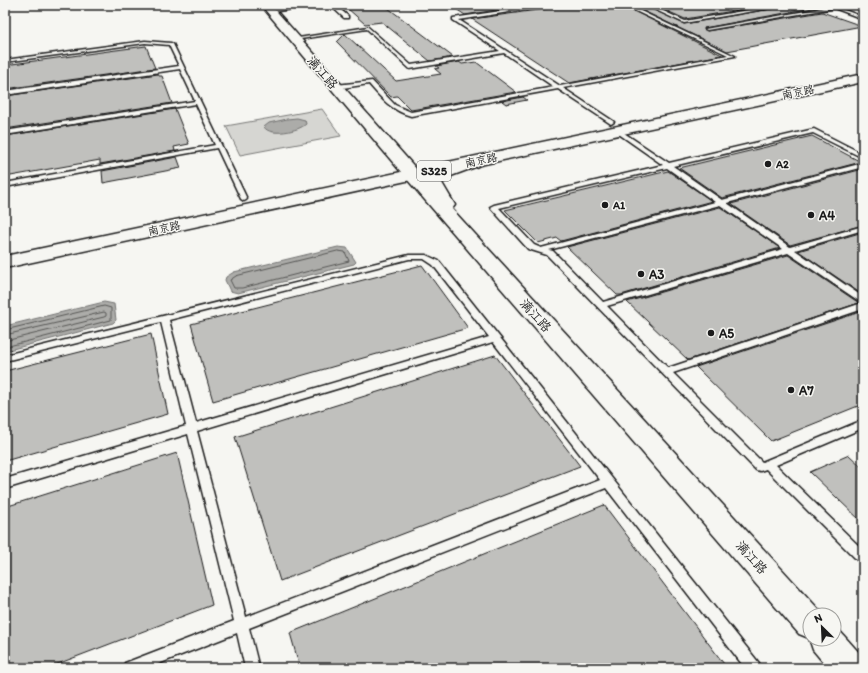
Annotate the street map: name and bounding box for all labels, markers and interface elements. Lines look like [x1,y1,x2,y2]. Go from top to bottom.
street label: 漓江路 [304,53,341,92]
street label: 南京路 [781,83,816,102]
street label: 南京路 [464,151,499,170]
place label: A2 [775,158,789,171]
marker: A2 [763,159,773,169]
road number: S325 [417,161,451,181]
place label: A1 [612,199,626,212]
marker: A1 [600,200,610,210]
place label: A4 [818,208,835,223]
marker: A4 [806,210,816,220]
street label: 南京路 [147,219,182,238]
place label: A3 [648,267,664,282]
marker: A3 [636,269,646,279]
street label: 漓江路 [517,296,554,335]
place label: A5 [718,326,734,341]
marker: A5 [706,328,716,338]
place label: A7 [798,383,814,398]
marker: A7 [786,385,796,395]
street label: 漓江路 [733,538,770,577]
north arrow [802,607,842,647]
text: N [812,611,824,626]

